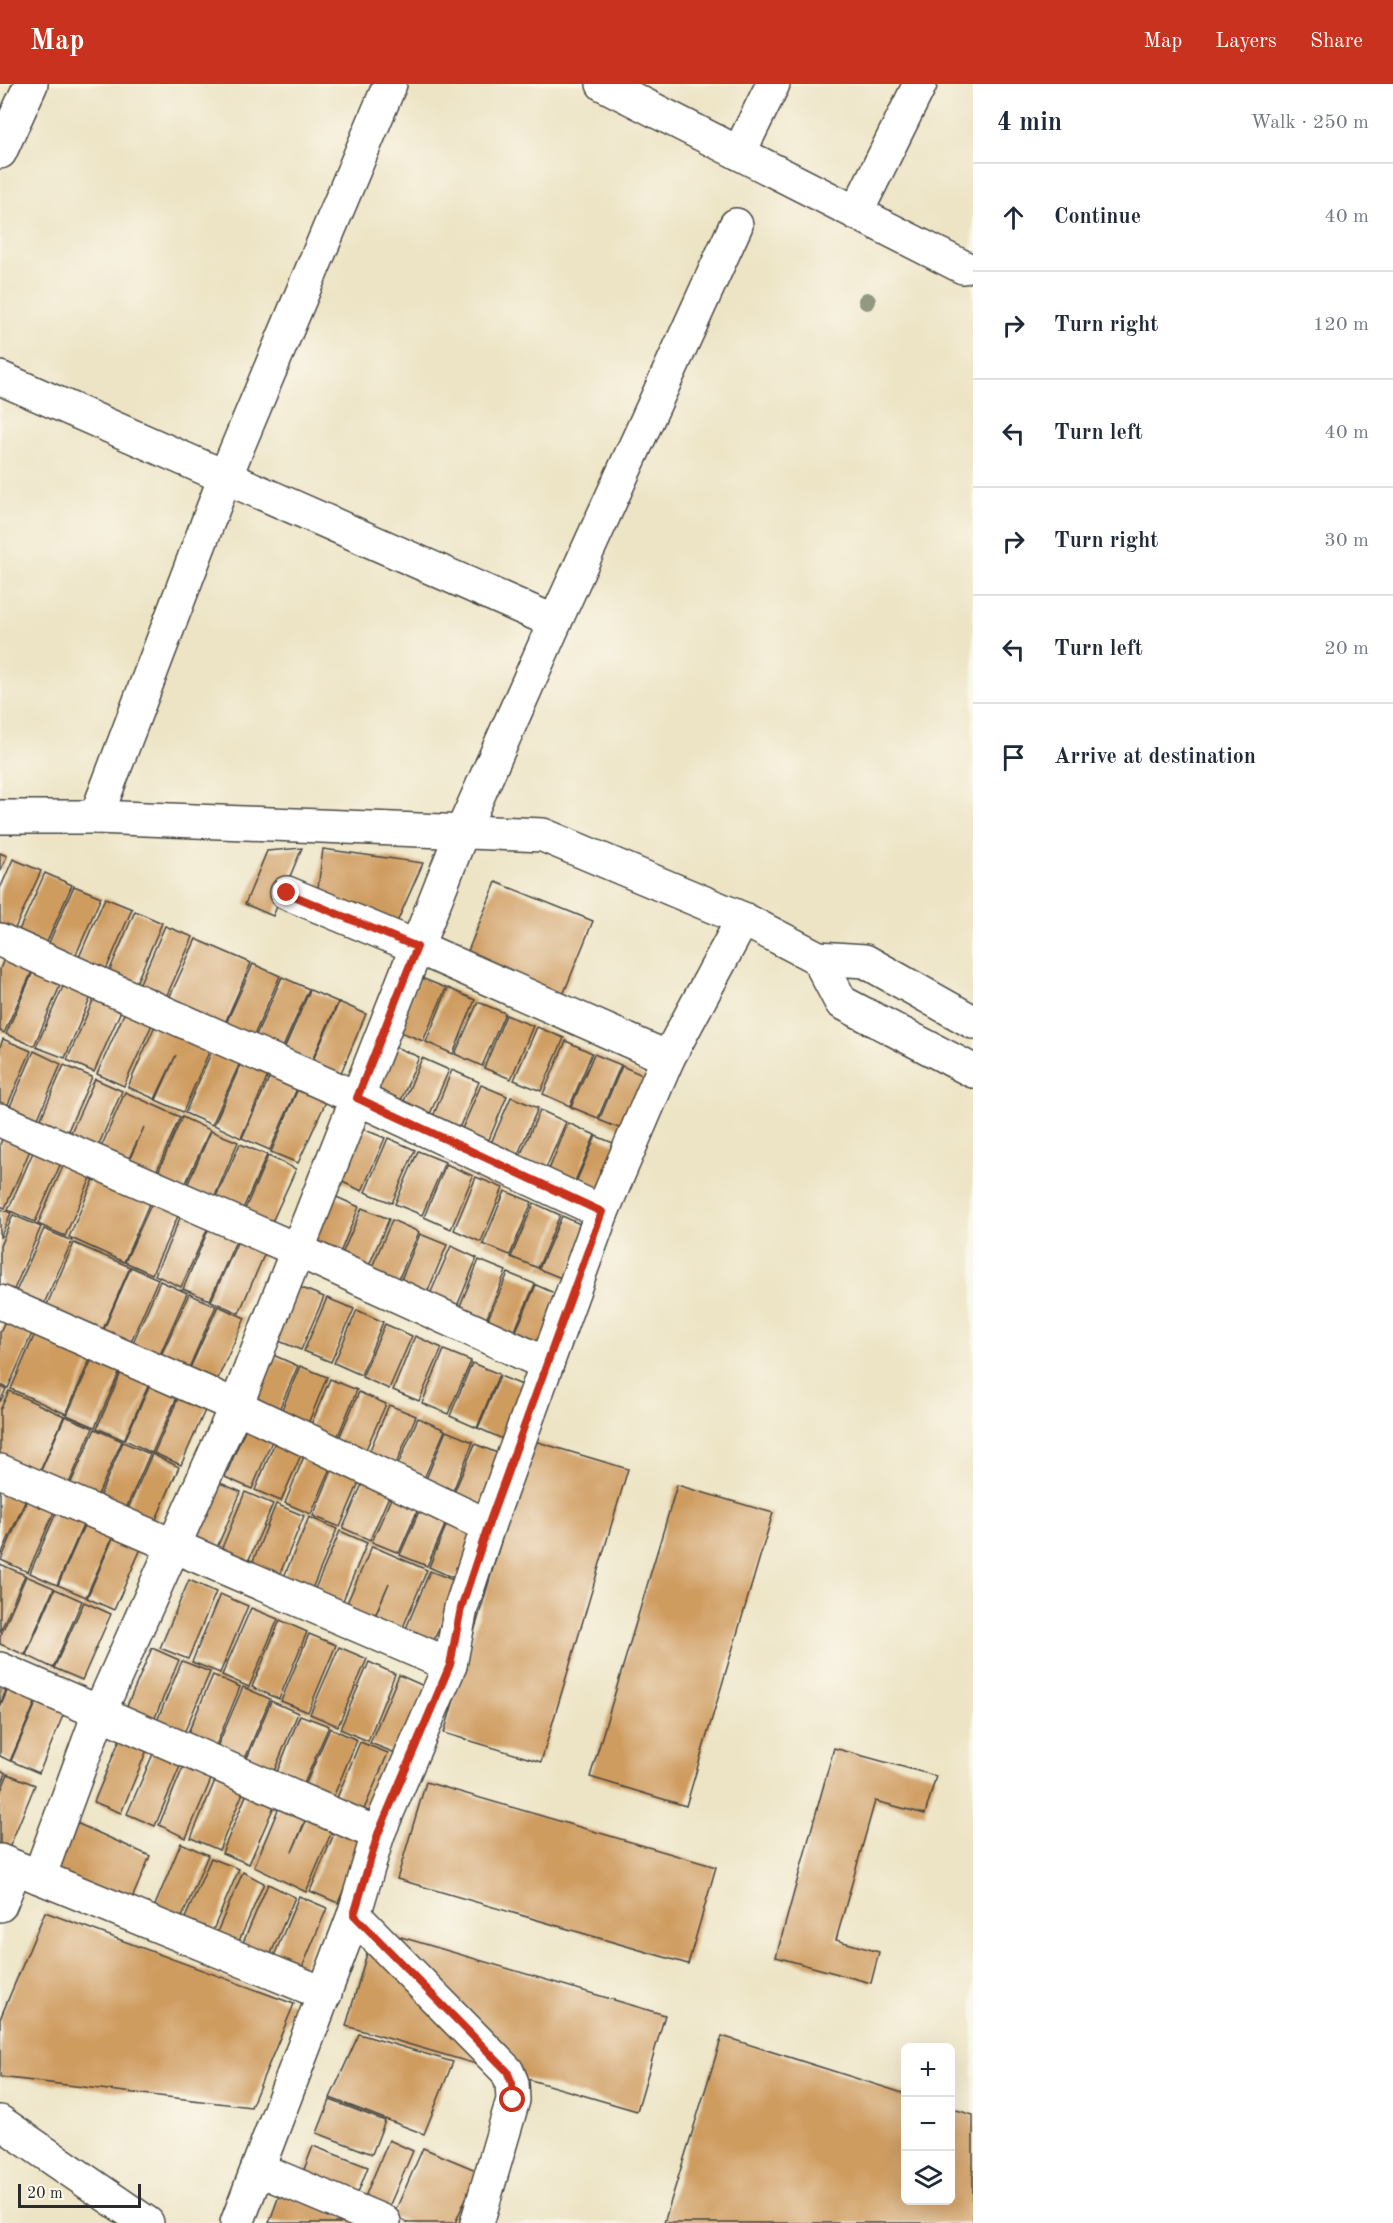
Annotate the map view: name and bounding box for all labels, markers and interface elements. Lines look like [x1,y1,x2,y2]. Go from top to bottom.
text: Map [30,28,84,56]
text: Map [1143,31,1182,52]
text: Layers [1215,31,1277,52]
text: Share [1310,31,1363,52]
text: 4 min [997,110,1062,136]
text: Walk · 250 m [1250,113,1369,133]
icon: ahead [997,201,1030,234]
text: Continue [1054,206,1141,228]
text: 40 m [1324,207,1369,227]
icon: right [997,309,1030,342]
text: Turn right [1054,314,1158,336]
text: 120 m [1313,315,1369,335]
icon: left [997,417,1030,450]
text: Turn left [1054,422,1143,444]
text: 40 m [1324,423,1369,443]
icon: right [997,525,1030,558]
text: Turn right [1054,530,1158,552]
text: 30 m [1324,531,1369,551]
icon: left [997,633,1030,666]
text: Turn left [1054,638,1143,660]
text: 20 m [1324,639,1369,659]
icon: arrive [997,741,1030,774]
text: Arrive at destination [1054,746,1256,768]
route end [273,879,299,905]
map controls [901,2043,955,2205]
button: + [901,2043,955,2097]
route start [499,2086,525,2112]
button: − [901,2097,955,2151]
button: layers [901,2151,955,2205]
scale bar [18,2181,141,2208]
text: 20 m [27,2186,63,2202]

